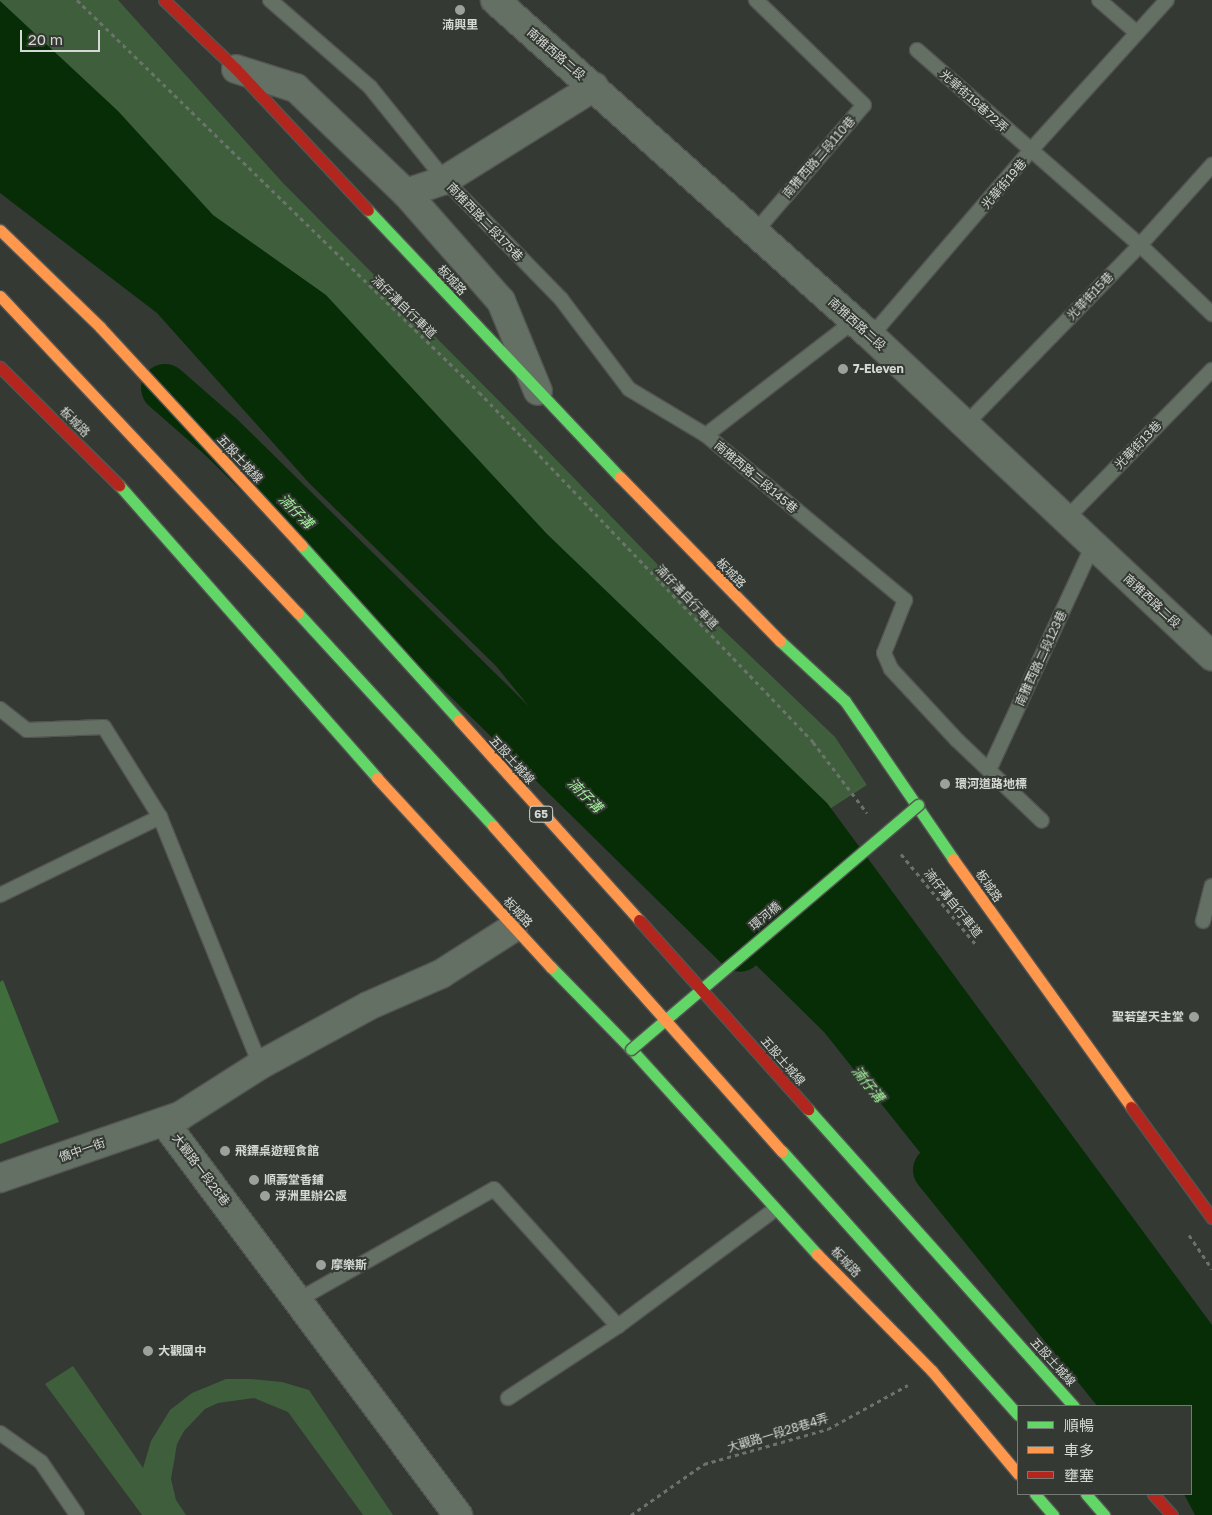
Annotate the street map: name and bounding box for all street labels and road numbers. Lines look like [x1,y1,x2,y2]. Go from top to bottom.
street label: 南雅西路二段 [524,25,588,83]
street label: 光華街19巷72弄 [937,67,1011,135]
street label: 南雅西路二段110巷 [780,113,858,201]
street label: 光華街19巷 [979,156,1029,212]
street label: 南雅西路二段175巷 [444,180,526,264]
street label: 板城路 [434,262,470,298]
street label: 光華街15巷 [1064,269,1116,323]
street label: 湳仔溝自行車道 [369,273,439,341]
street label: 南雅西路二段 [825,295,889,353]
street label: 板城路 [57,404,93,440]
street label: 光華街13巷 [1112,418,1164,472]
street label: 五股土城線 [214,432,266,486]
street label: 南雅西路二段145巷 [711,438,801,516]
street label: 板城路 [713,555,749,591]
street label: 湳仔溝自行車道 [653,562,721,632]
street label: 南雅西路二段 [1121,571,1183,631]
street label: 南雅西路二段123巷 [1013,608,1069,708]
street label: 五股土城線 [487,733,537,787]
road number: 65 [528,806,554,822]
street label: 湳仔溝自行車道 [921,866,985,940]
street label: 板城路 [973,867,1005,905]
street label: 板城路 [500,894,536,930]
street label: 環河橋 [747,899,783,933]
street label: 五股土城線 [758,1034,808,1088]
street label: 大觀路一段28巷 [169,1131,233,1209]
street label: 僑中一街 [57,1135,107,1165]
street label: 板城路 [828,1244,864,1280]
street label: 五股土城線 [1028,1335,1078,1389]
street label: 大觀路一段28巷4弄 [725,1411,831,1455]

